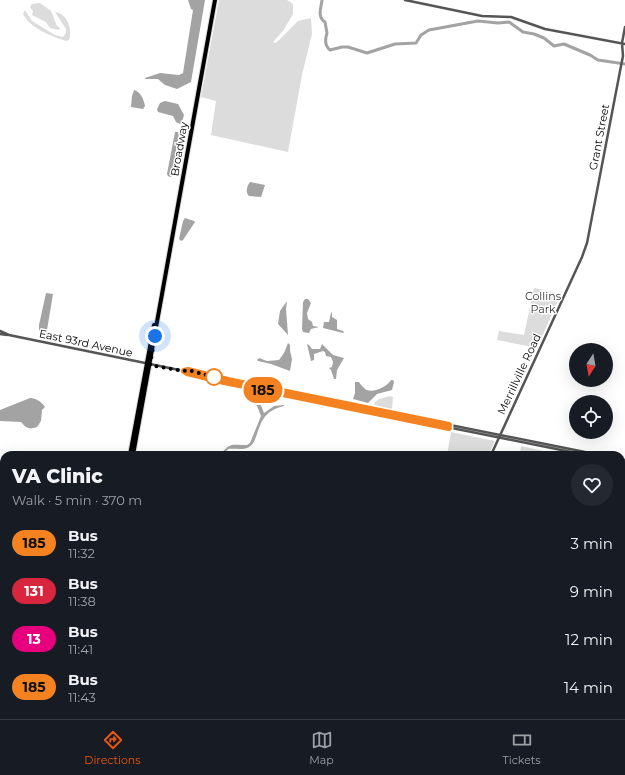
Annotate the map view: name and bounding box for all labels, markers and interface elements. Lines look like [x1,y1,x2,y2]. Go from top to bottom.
street label: Grant Street [586,102,612,171]
street label: Broadway [167,121,191,177]
park label: Collins Park [525,289,562,316]
street label: East 93rd Avenue [38,326,134,360]
your location [145,326,165,346]
street label: Merrillville Road [494,331,544,417]
north arrow [569,343,613,387]
map controls [569,343,613,439]
unlabelled marker [205,368,223,386]
line badge: 185 [240,377,286,403]
text: 185 [251,381,275,399]
button: locate [569,395,613,439]
button: heart [571,464,613,506]
text: VA Clinic [12,465,103,488]
text: Walk · 5 min · 370 m [12,492,142,508]
text: Bus [68,526,98,545]
text: 185 [22,534,46,552]
text: 3 min [571,534,613,553]
text: 11:32 [68,545,95,561]
text: Bus [68,574,98,593]
text: 131 [24,582,44,600]
text: 9 min [570,582,613,601]
text: 11:38 [68,593,96,609]
text: Bus [68,622,98,641]
text: 13 [27,630,41,648]
text: 12 min [565,630,613,649]
text: 11:41 [68,641,93,657]
text: Bus [68,670,98,689]
text: 185 [22,678,46,696]
text: 14 min [564,678,613,697]
text: 11:43 [68,689,96,705]
tab: Directions [84,729,141,767]
tab: Map [309,729,334,767]
tab: Tickets [502,729,541,767]

